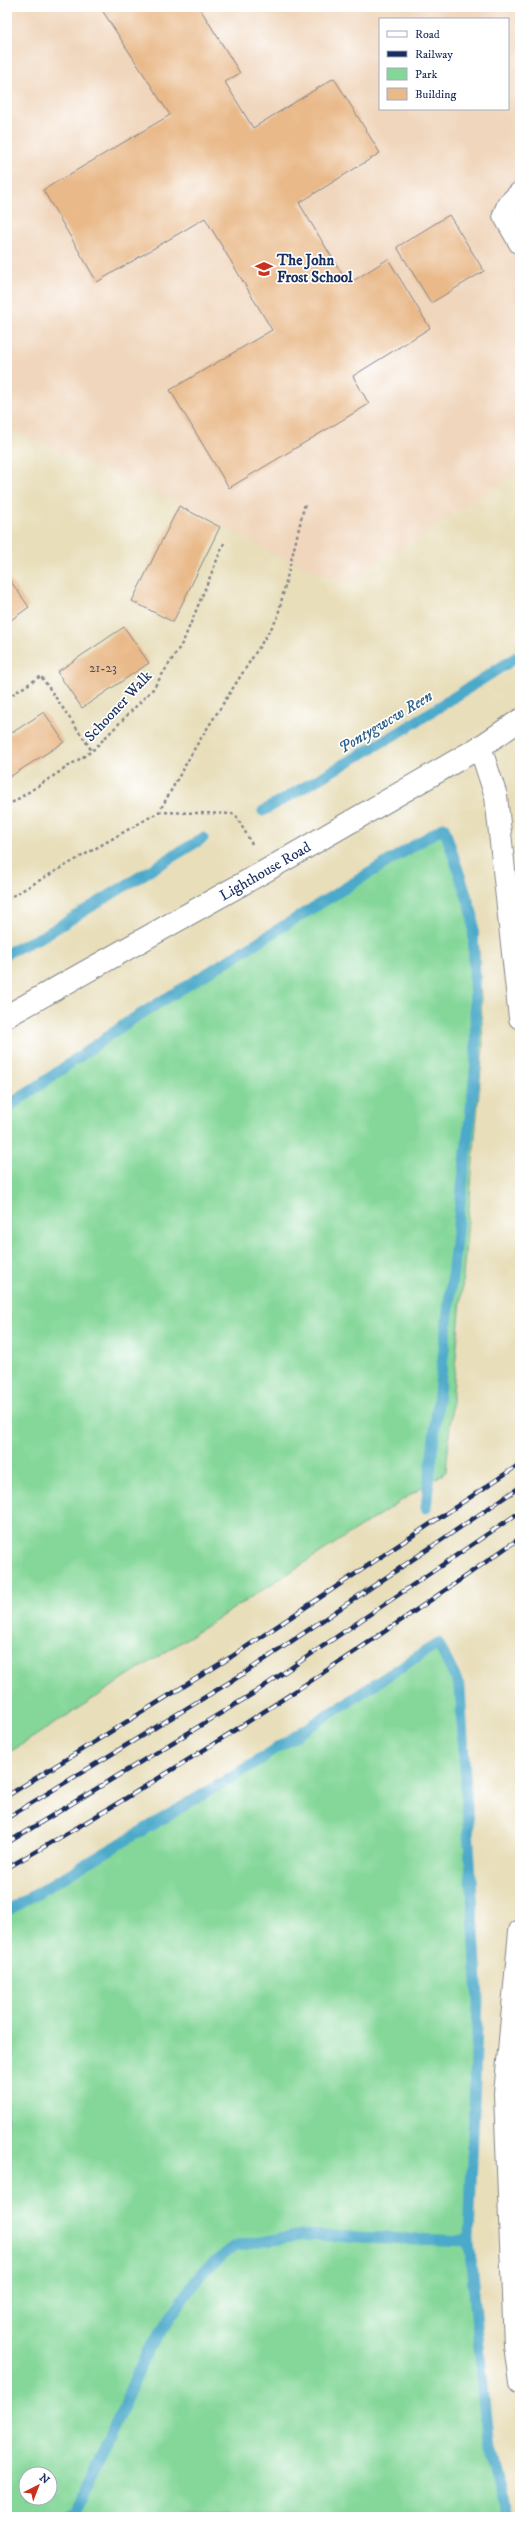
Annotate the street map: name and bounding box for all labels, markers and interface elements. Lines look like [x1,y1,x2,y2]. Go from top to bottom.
legend [379,18,509,110]
text: Road [415,27,440,42]
text: Railway [415,47,453,62]
text: Park [415,67,437,82]
text: Building [415,87,456,102]
place label: The John Frost School [276,251,353,287]
school or university icon: The John Frost School [254,259,274,279]
house number: 21-23 [89,660,117,676]
street label: Schooner Walk [80,666,157,746]
water label: Pontygwcw Reen [335,686,436,758]
street label: Lighthouse Road [216,837,315,905]
north arrow [18,2466,58,2506]
text: N [36,2471,52,2488]

